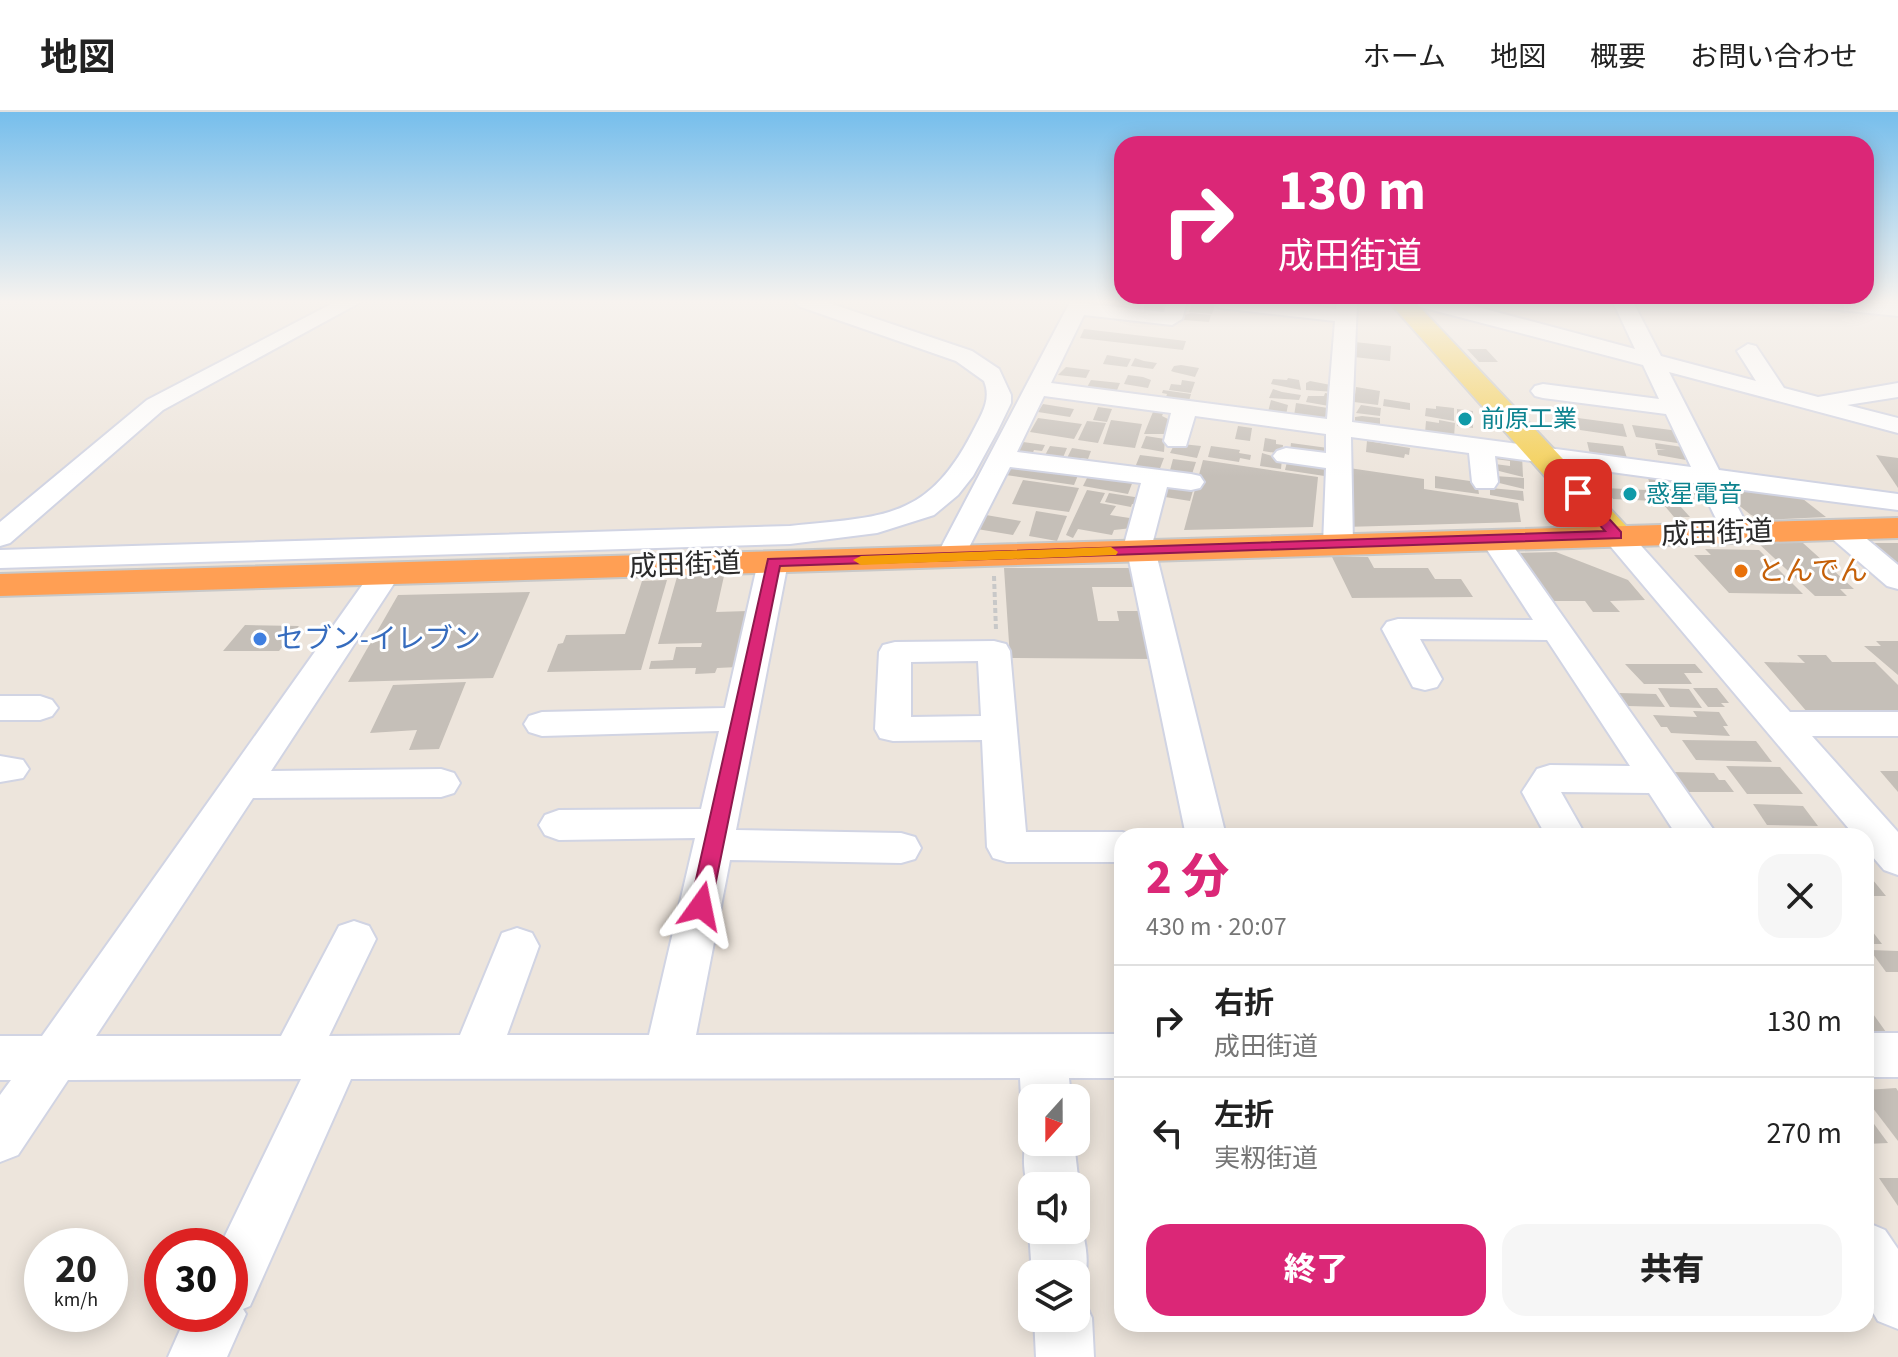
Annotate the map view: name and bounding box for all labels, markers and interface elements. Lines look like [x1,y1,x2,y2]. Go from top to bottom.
text: 地図 [40,31,116,85]
text: ホーム [1363,37,1446,77]
text: 地図 [1490,37,1546,77]
text: 概要 [1590,37,1646,77]
text: お問い合わせ [1690,37,1858,77]
text: 130 m [1278,152,1426,231]
icon: right [1146,168,1250,272]
text: 成田街道 [1278,231,1422,282]
place label: 前原工業 [1481,402,1577,437]
marker: 前原工業 [1456,410,1474,428]
pin [1544,459,1612,527]
icon: arrive [1556,471,1600,515]
place label: 惑星電音 [1646,477,1742,512]
marker: 惑星電音 [1621,485,1639,503]
street label: 成田街道 [1660,511,1774,555]
street label: 成田街道 [628,543,742,587]
place label: とんでん [1757,551,1868,591]
marker: とんでん [1732,562,1750,580]
place label: セブン-イレブン [276,619,481,659]
marker: セブン-イレブン [251,630,269,648]
text: 2 分 [1146,844,1229,912]
button: close [1758,854,1842,938]
position arrow [659,864,743,948]
text: 430 m · 20:07 [1146,908,1287,945]
text: 右折 [1214,982,1274,1025]
icon: right [1146,999,1190,1043]
text: 130 m [1766,1000,1842,1043]
text: 成田街道 [1214,1028,1318,1065]
north arrow [1018,1084,1090,1156]
map controls [1018,1084,1090,1332]
text: 左折 [1214,1094,1274,1137]
icon: left [1146,1111,1190,1155]
text: 270 m [1766,1112,1842,1155]
text: 実籾街道 [1214,1140,1318,1177]
button: sound [1018,1172,1090,1244]
button: 終了 [1146,1224,1486,1316]
button: 共有 [1502,1224,1842,1316]
speed limit sign: 30 [144,1228,248,1332]
text: 20 [55,1241,97,1298]
button: layers [1018,1260,1090,1332]
text: km/h [54,1286,98,1314]

